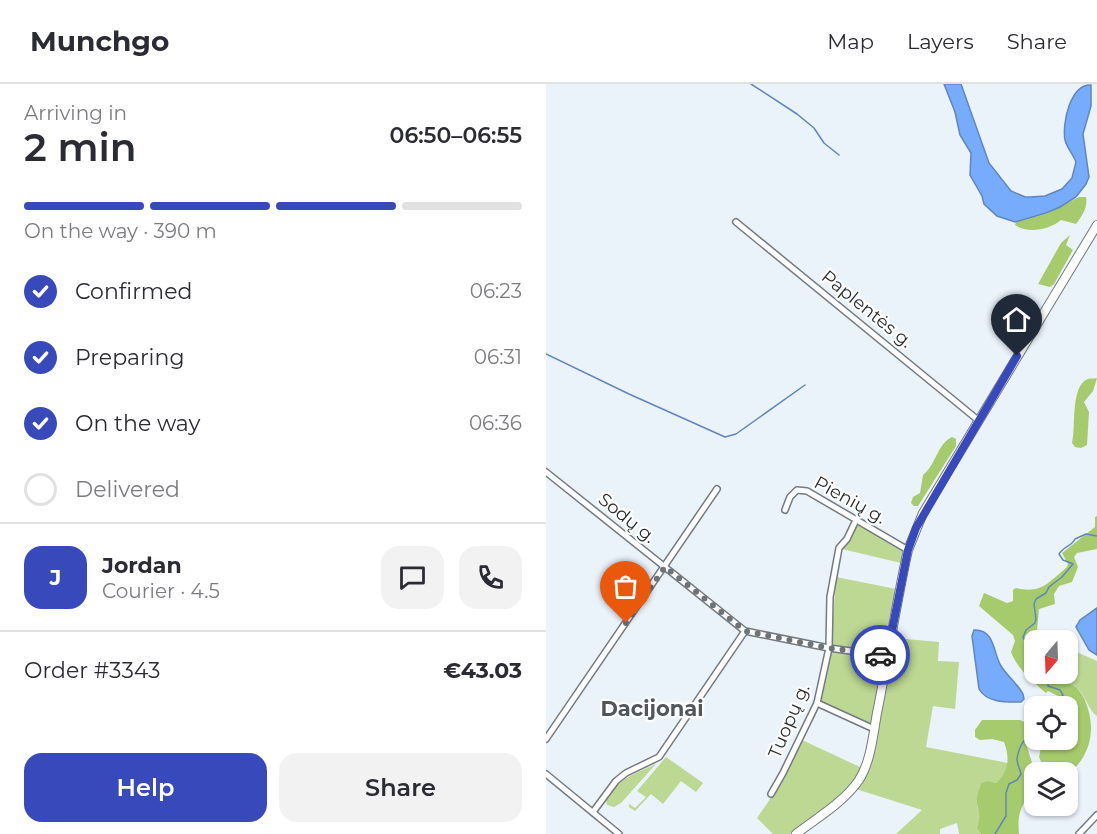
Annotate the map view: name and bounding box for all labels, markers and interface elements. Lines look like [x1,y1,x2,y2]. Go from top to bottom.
text: Munchgo [30,24,169,58]
text: Map [827,29,874,54]
text: Layers [907,29,974,54]
text: Share [1007,29,1067,54]
text: Arriving in [24,101,127,125]
text: 06:50–06:55 [390,122,522,149]
text: 2 min [24,123,137,171]
text: On the way · 390 m [24,219,217,243]
street label: Paplentės g. [817,266,917,352]
icon: check [24,275,57,308]
text: Confirmed [75,278,192,305]
text: 06:23 [470,279,522,303]
pin [991,294,1042,356]
icon: home [1000,303,1033,336]
icon: check [24,341,57,374]
text: Preparing [75,344,184,371]
text: 06:31 [474,345,522,369]
icon: check [24,407,57,440]
text: On the way [75,410,200,437]
text: 06:36 [469,411,522,435]
street label: Pienių g. [810,471,890,529]
text: Delivered [75,476,180,503]
street label: Sodų g. [594,488,660,548]
button: chat [381,546,444,609]
button: phone [459,546,522,609]
text: Jordan [102,552,182,579]
pin [600,561,651,623]
text: J [50,564,61,591]
icon: bag [609,570,642,603]
text: Courier · 4.5 [102,579,220,603]
courier [850,625,910,685]
north arrow [1024,630,1078,684]
map controls [1024,630,1078,816]
icon: car [864,639,897,672]
text: Order #3343 [24,657,160,684]
text: €43.03 [443,657,522,684]
street label: Tuopų g. [764,681,814,761]
district label: Dacijonai [600,696,704,721]
button: locate [1024,696,1078,750]
button: Help [24,753,267,822]
button: Share [279,753,522,822]
button: layers [1024,762,1078,816]

